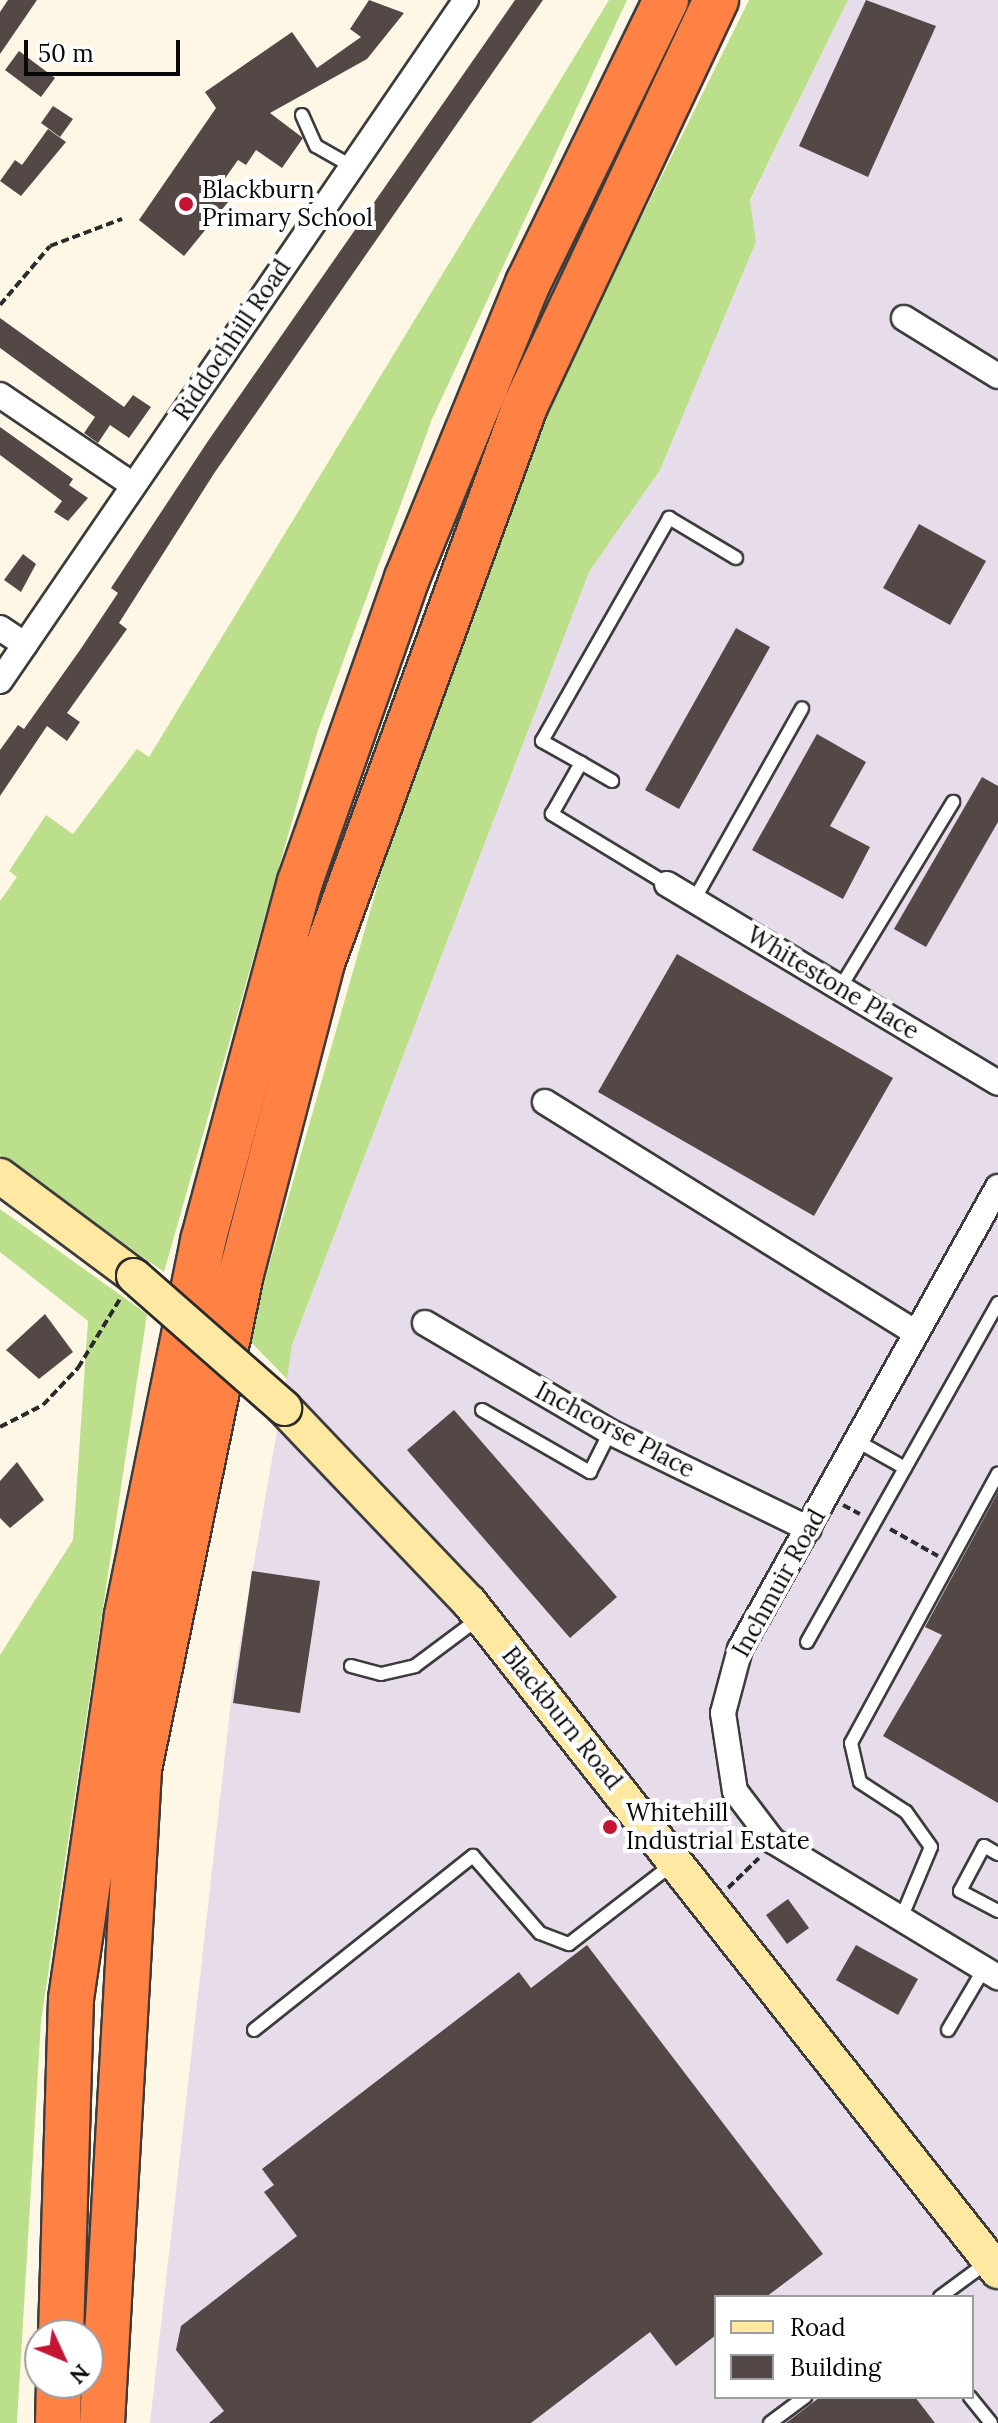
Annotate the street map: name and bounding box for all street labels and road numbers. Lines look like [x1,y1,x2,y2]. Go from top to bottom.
street label: Riddochhill Road [168,254,296,426]
street label: Whitestone Place [742,920,924,1046]
street label: Inchcorse Place [531,1376,699,1484]
street label: Inchmuir Road [727,1504,831,1662]
street label: Blackburn Road [496,1641,628,1795]

